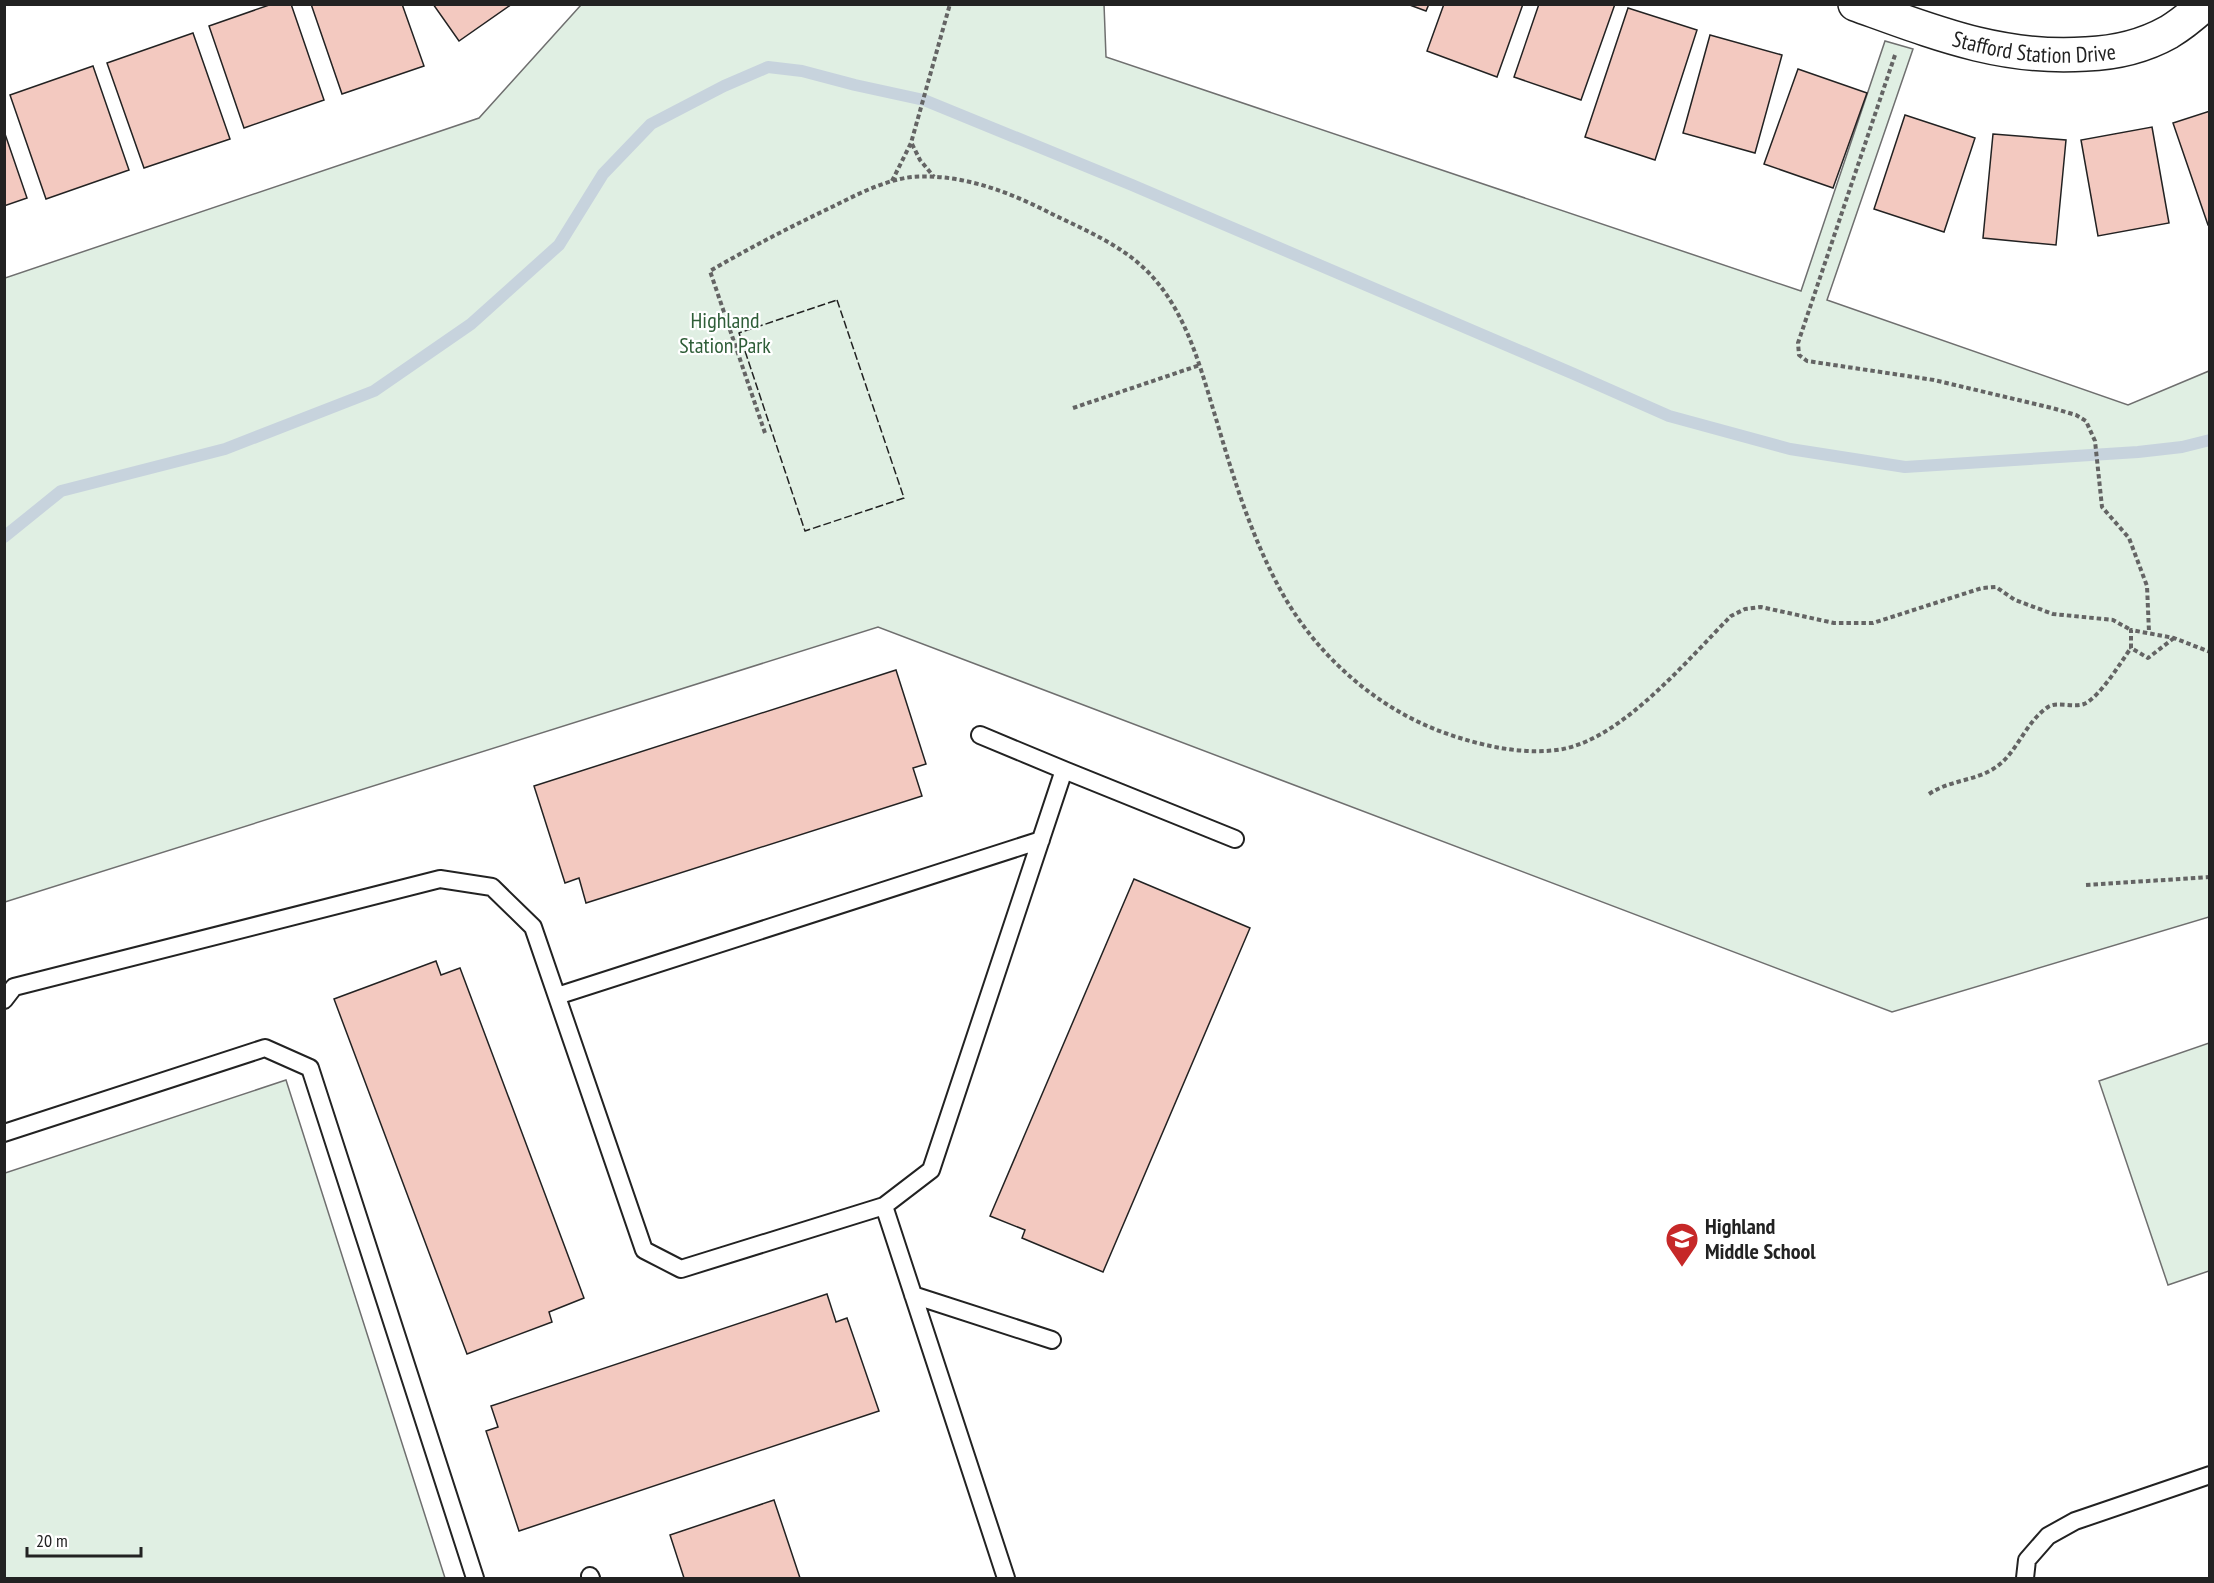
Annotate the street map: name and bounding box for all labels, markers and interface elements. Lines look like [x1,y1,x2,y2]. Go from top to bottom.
street label: Stafford Station Drive [1949,24,2118,69]
park label: Highland Station Park [679,306,771,359]
place label: Highland Middle School [1705,1212,1816,1265]
school or university icon: Highland Middle School [1664,1221,1700,1268]
scale bar [27,1520,141,1558]
text: 20 m [36,1529,68,1552]

